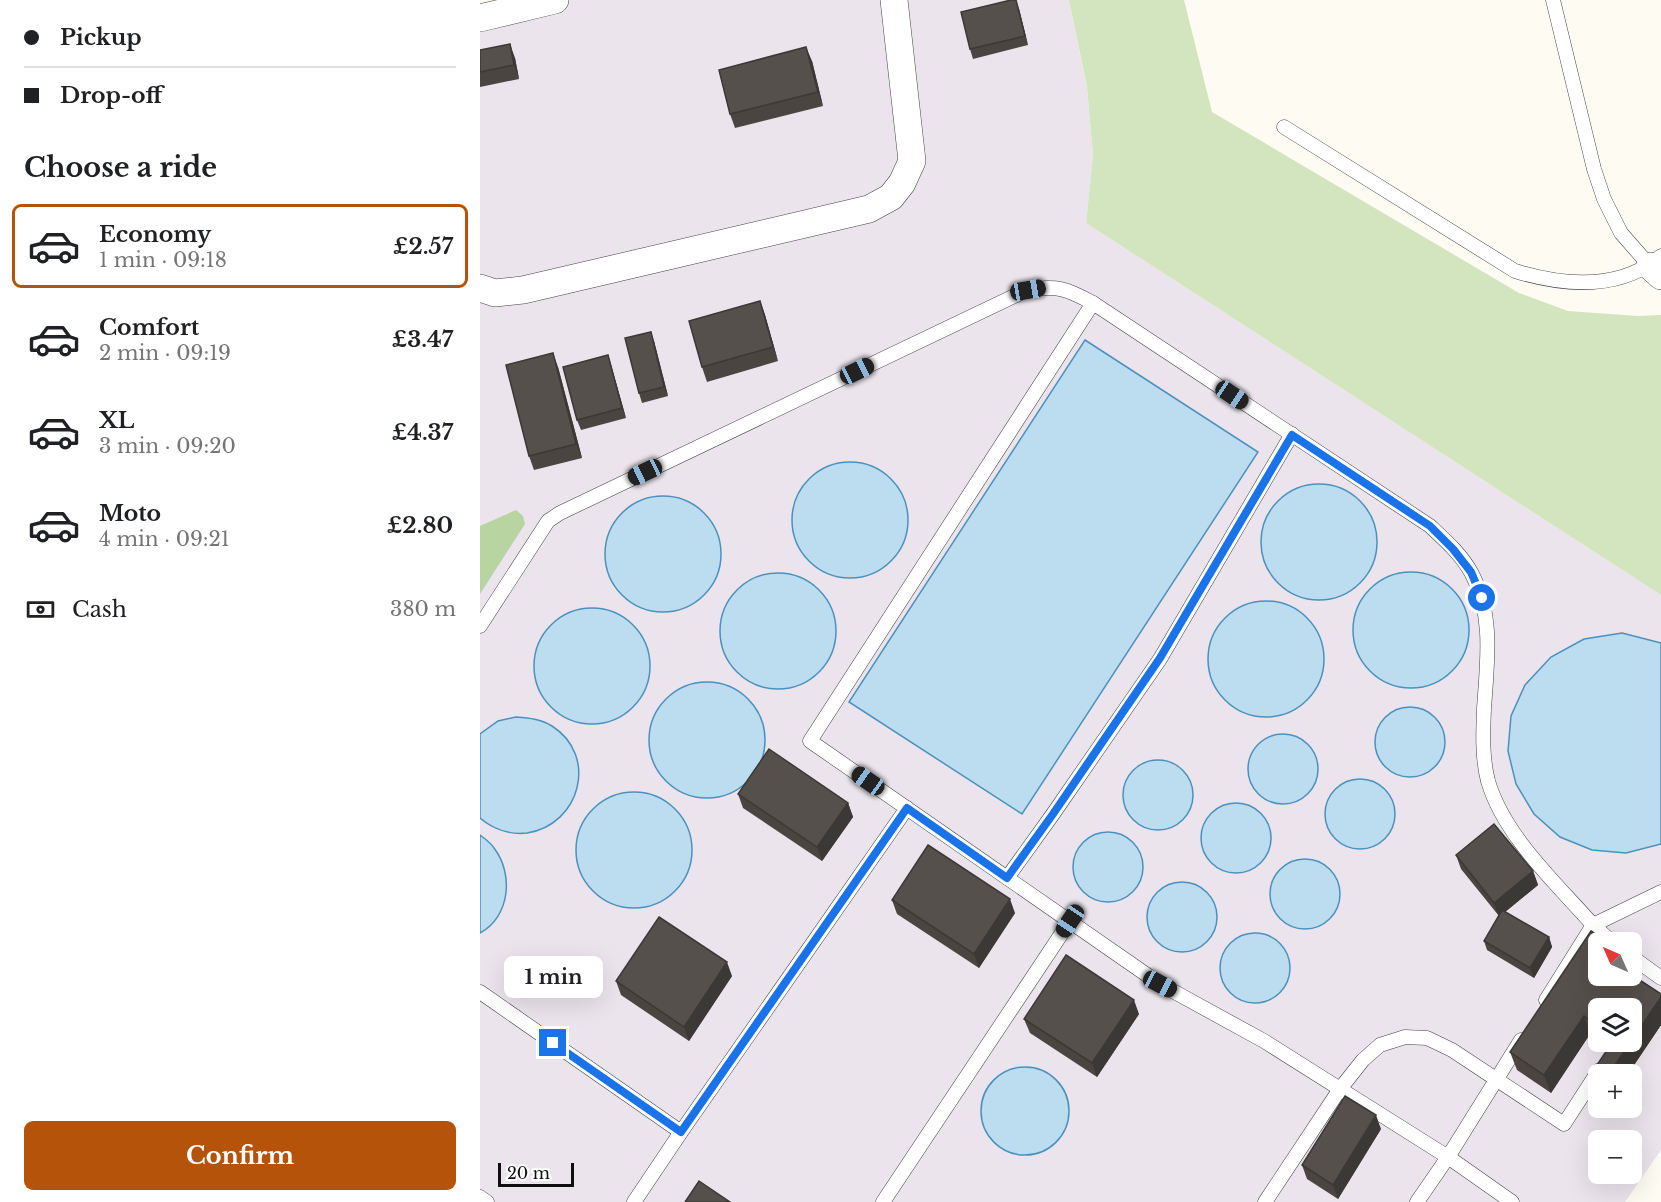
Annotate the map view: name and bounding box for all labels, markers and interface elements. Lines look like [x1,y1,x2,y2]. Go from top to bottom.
text: Pickup [60,24,142,51]
text: Drop-off [60,82,162,109]
text: Choose a ride [24,151,217,184]
icon: car [27,219,81,273]
text: Economy [99,221,211,248]
text: £2.57 [393,233,453,260]
text: 1 min · 09:18 [99,248,227,272]
car [1009,278,1047,302]
icon: car [27,312,81,366]
text: Comfort [99,314,199,341]
text: £3.47 [392,326,453,353]
text: 2 min · 09:19 [99,341,231,365]
car [837,355,877,387]
car [1212,377,1252,413]
icon: car [27,405,81,459]
text: XL [99,407,134,434]
text: £4.37 [392,419,453,446]
text: 3 min · 09:20 [99,434,236,458]
car [625,456,665,488]
icon: car [27,498,81,552]
text: Moto [99,500,161,527]
text: £2.80 [387,512,453,539]
text: 4 min · 09:21 [99,527,230,551]
route start [1468,584,1495,611]
icon: cash [24,593,57,626]
text: Cash [72,596,127,623]
text: 380 m [390,597,456,621]
car [848,763,888,799]
car [1052,901,1088,941]
north arrow [1588,932,1642,986]
map controls [1588,932,1642,1184]
callout: 1 min [503,956,602,998]
text: 1 min [525,965,582,989]
car [1140,968,1180,1000]
button: layers [1588,998,1642,1052]
route end [539,1029,566,1056]
button: + [1588,1064,1642,1118]
button: Confirm [24,1121,456,1190]
button: − [1588,1130,1642,1184]
scale bar [498,1160,574,1188]
text: 20 m [507,1163,550,1183]

